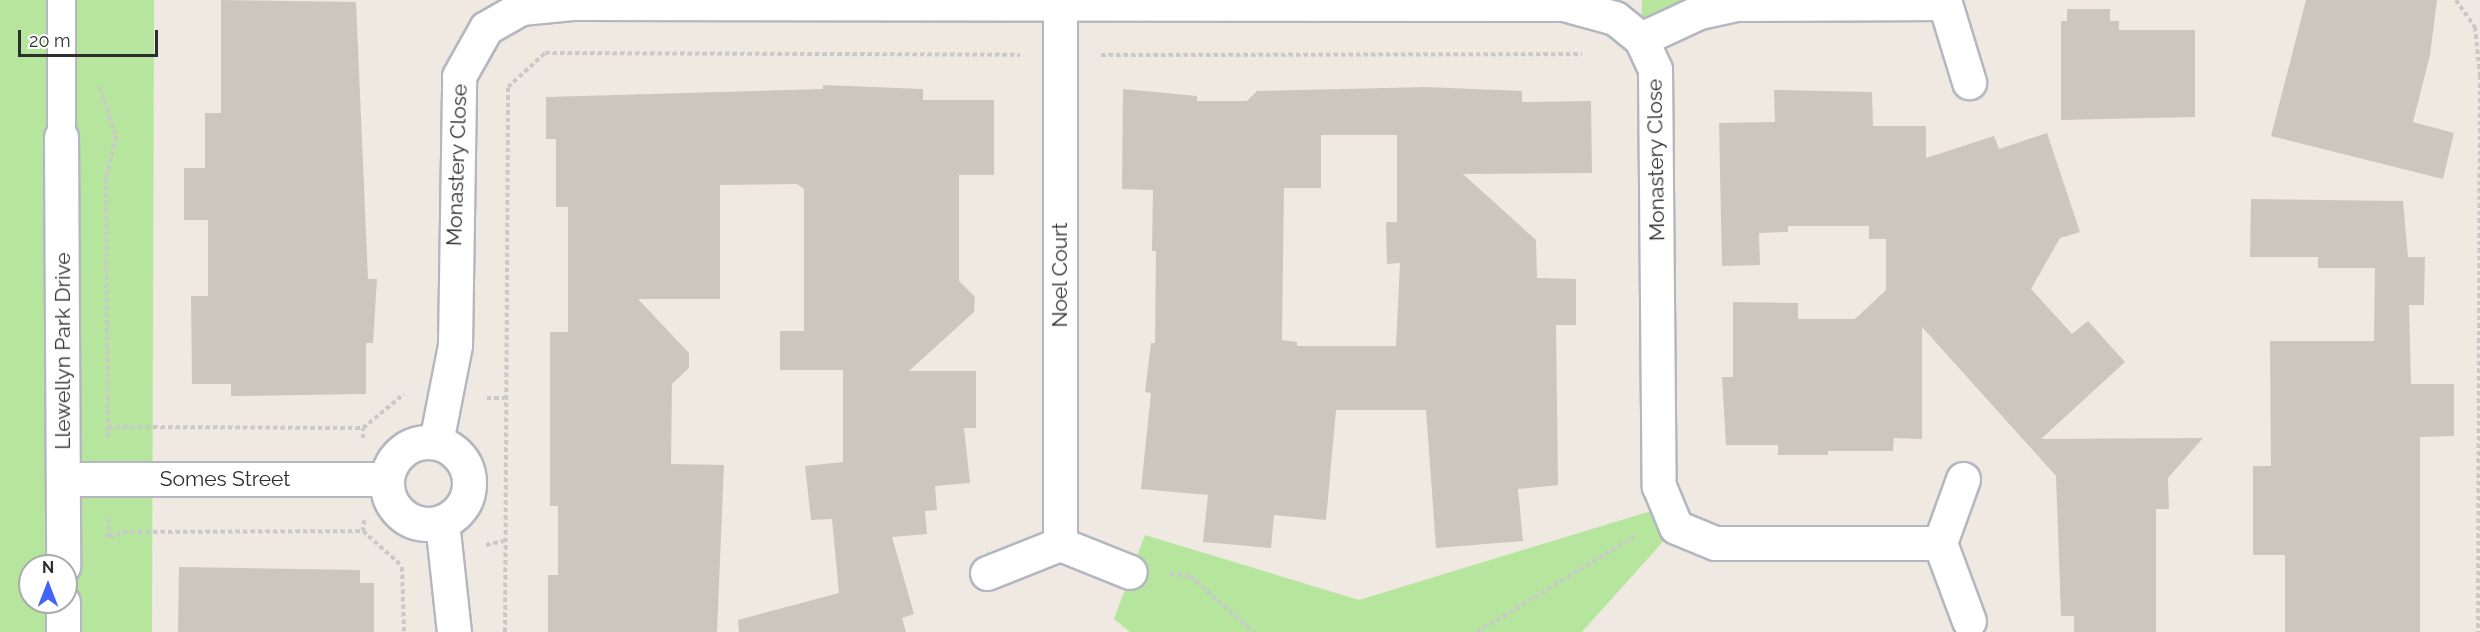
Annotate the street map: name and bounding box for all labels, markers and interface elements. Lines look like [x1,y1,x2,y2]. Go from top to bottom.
scale bar [21,18,160,56]
text: 20 m [29,30,71,51]
street label: Monastery Close [1642,78,1670,242]
street label: Monastery Close [442,83,472,247]
street label: Noel Court [1047,222,1073,328]
street label: Llewellyn Park Drive [50,252,76,450]
street label: Somes Street [160,466,290,492]
north arrow [18,554,78,614]
text: N [42,558,54,577]

